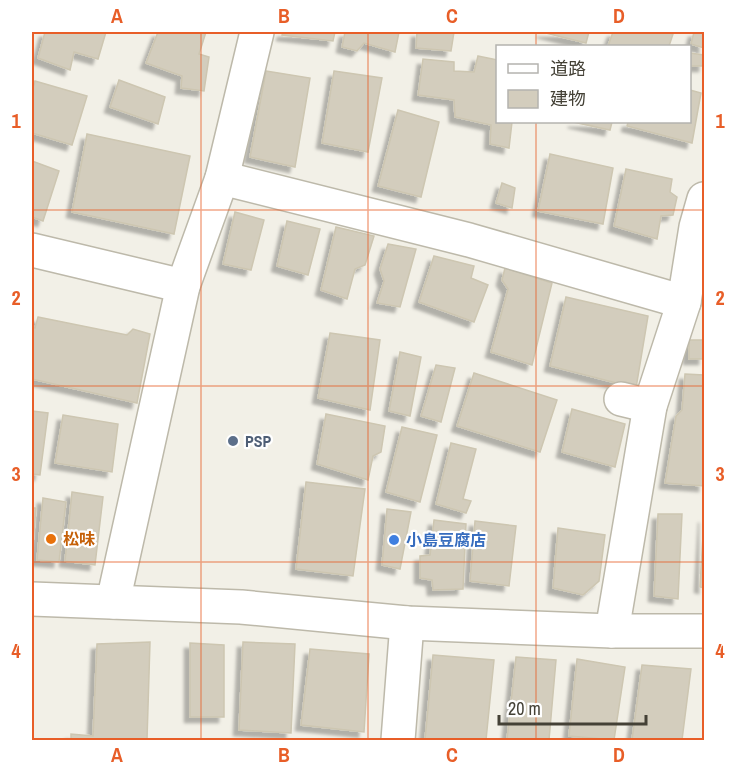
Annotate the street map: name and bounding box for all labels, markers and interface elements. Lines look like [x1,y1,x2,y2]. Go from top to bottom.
text: A [111,2,123,29]
text: B [278,2,290,29]
text: C [446,2,458,29]
text: D [613,2,625,29]
legend [496,45,691,123]
text: 道路 [550,56,586,81]
text: 建物 [550,86,586,111]
text: 1 [11,107,21,134]
text: 1 [715,107,725,134]
text: 2 [11,284,21,311]
text: 2 [715,284,725,311]
place label: PSP [245,430,272,452]
marker: PSP [226,434,240,448]
text: 3 [11,460,21,487]
text: 3 [715,460,725,487]
place label: 松味 [63,528,95,550]
place label: 小島豆腐店 [406,529,486,551]
marker: 松味 [44,532,58,546]
marker: 小島豆腐店 [387,533,401,547]
text: 4 [11,637,21,664]
text: 4 [715,637,725,664]
scale bar [499,688,646,726]
text: 20 m [508,696,541,721]
text: A [111,741,123,768]
text: B [278,741,290,768]
text: C [446,741,458,768]
text: D [613,741,625,768]

